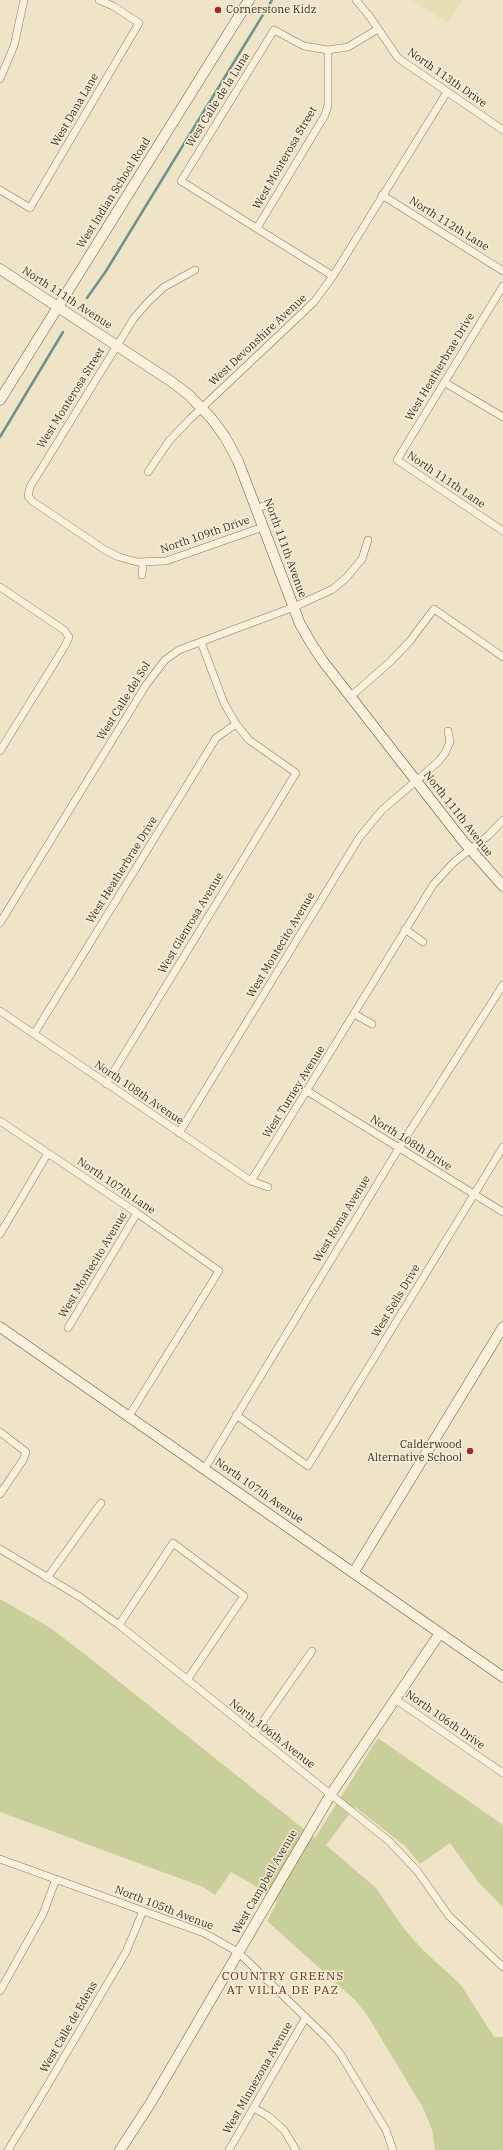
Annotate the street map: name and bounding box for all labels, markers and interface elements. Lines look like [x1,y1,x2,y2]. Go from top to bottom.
place label: Cornerstone Kidz [226,3,316,17]
marker: Cornerstone Kidz [213,5,223,15]
street label: North 113th Drive [405,46,489,110]
street label: West Calle de la Luna [183,50,253,150]
street label: West Dana Lane [49,71,101,149]
street label: West Monterosa Street [250,104,320,212]
street label: West Indian School Road [74,135,154,251]
street label: North 112th Lane [407,194,491,254]
street label: North 111th Avenue [19,264,115,332]
street label: West Devonshire Avenue [207,291,309,389]
street label: West Heatherbrae Drive [403,311,477,423]
street label: West Monterosa Street [35,345,107,451]
street label: North 111th Lane [404,449,488,511]
street label: North 111th Avenue [261,497,309,599]
street label: North 109th Drive [158,513,252,557]
street label: West Calle del Sol [94,659,154,743]
street label: North 111th Avenue [421,769,495,859]
street label: West Heatherbrae Drive [84,814,160,926]
street label: West Glenrosa Avenue [156,870,226,976]
street label: West Montecito Avenue [244,890,318,1000]
street label: West Turney Avenue [260,1043,328,1141]
street label: North 108th Avenue [92,1058,186,1128]
street label: North 108th Drive [368,1113,454,1173]
street label: North 107th Lane [74,1155,158,1217]
street label: West Roma Avenue [311,1173,373,1265]
street label: West Montecito Avenue [56,1210,130,1320]
street label: West Sells Drive [369,1262,423,1340]
place label: Calderwood Alternative School [367,1438,462,1464]
marker: Calderwood Alternative School [465,1446,475,1456]
street label: North 107th Avenue [212,1456,306,1526]
street label: North 106th Drive [403,1688,487,1752]
street label: North 106th Avenue [227,1697,317,1771]
street label: West Campbell Avenue [230,1827,300,1937]
street label: North 105th Avenue [113,1883,215,1933]
district label: COUNTRY GREENS AT VILLA DE PAZ [222,1970,344,1998]
street label: West Calle de Edens [38,1979,100,2075]
street label: West Minnezona Avenue [221,2020,295,2136]

